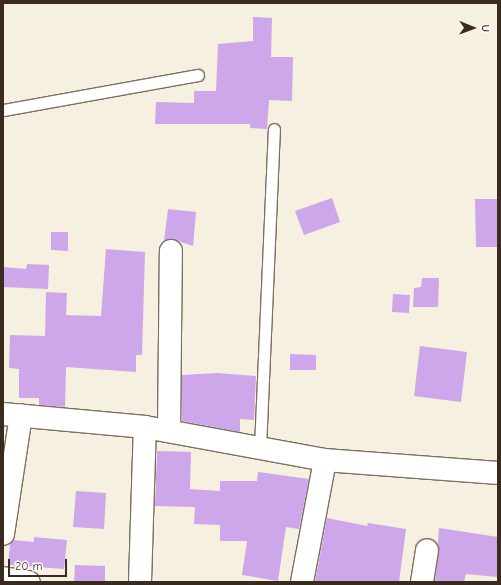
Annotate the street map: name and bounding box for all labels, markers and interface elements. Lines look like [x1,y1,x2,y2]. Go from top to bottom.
north arrow [453,8,493,48]
text: U [479,24,492,32]
scale bar [10,551,69,577]
text: 20 m [15,559,43,573]

